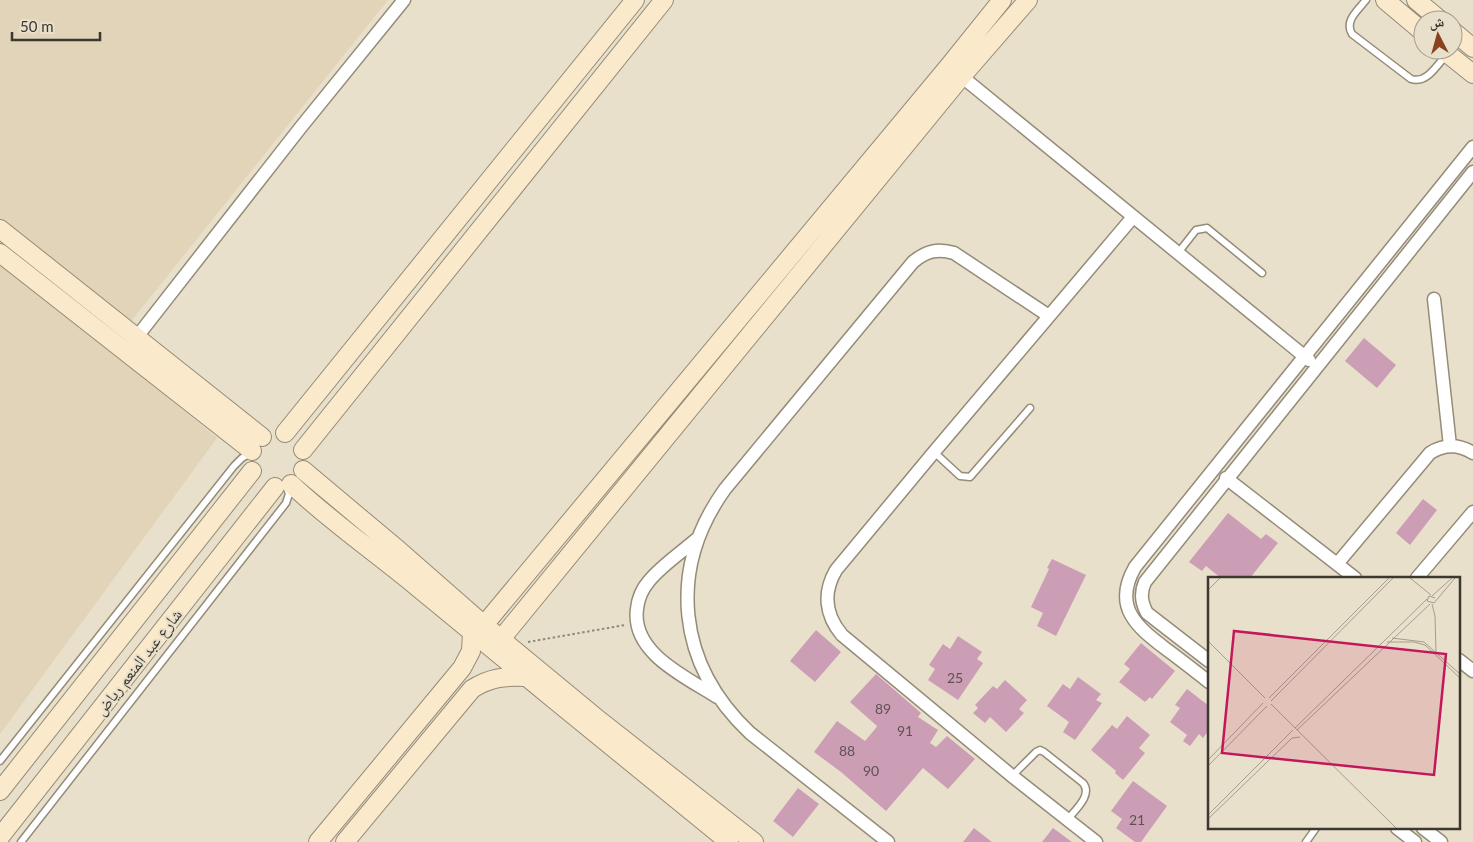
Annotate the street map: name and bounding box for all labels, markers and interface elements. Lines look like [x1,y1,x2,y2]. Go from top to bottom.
scale bar [12,10,100,42]
north arrow [1413,10,1463,60]
text: ش [1428,12,1445,32]
text: 50 m [20,17,54,35]
inset map [1208,577,1460,830]
street label: شارع عبد المنعم رياض [90,605,187,720]
house number: 25 [947,669,963,686]
house number: 89 [875,700,891,717]
house number: 91 [897,722,913,739]
house number: 88 [839,742,855,759]
house number: 90 [863,762,879,779]
house number: 21 [1129,811,1145,828]

